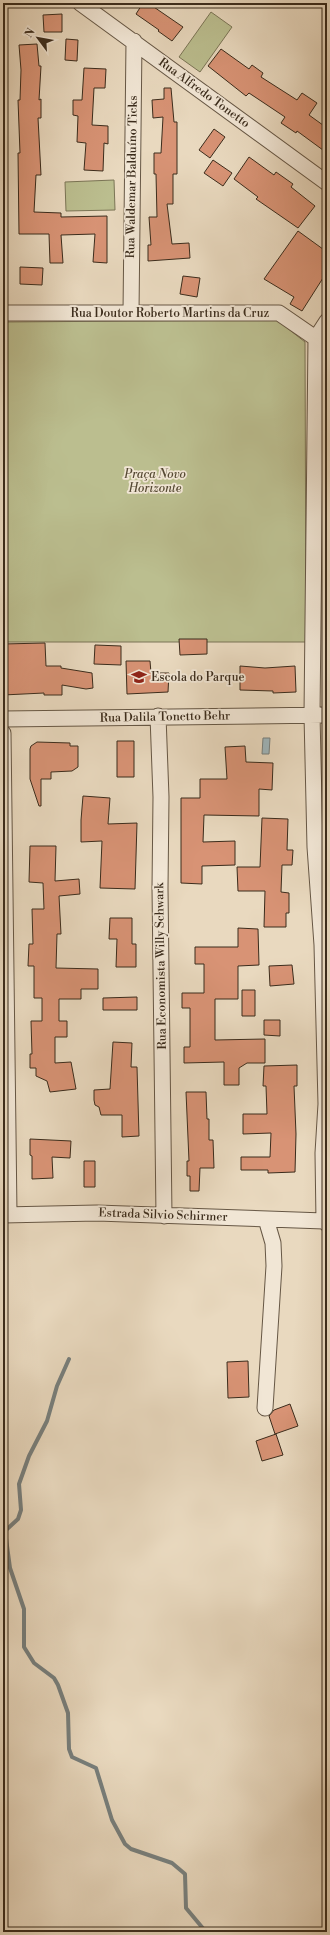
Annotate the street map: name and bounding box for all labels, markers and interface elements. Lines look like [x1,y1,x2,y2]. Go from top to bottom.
north arrow [18,18,58,58]
text: N [22,26,39,41]
street label: Rua Alfredo Tonetto [155,55,253,131]
street label: Rua Waldemar Balduíno Ticks [123,95,141,259]
street label: Rua Doutor Roberto Martins da Cruz [71,306,270,321]
park label: Praça Novo Horizonte [123,467,186,496]
school or university icon: Escola do Parque [130,668,148,686]
place label: Escola do Parque [151,670,245,685]
street label: Rua Dalila Tonetto Behr [100,708,230,726]
street label: Rua Economista Willy Schwark [152,882,170,1050]
street label: Estrada Silvio Schirmer [98,1205,228,1225]

